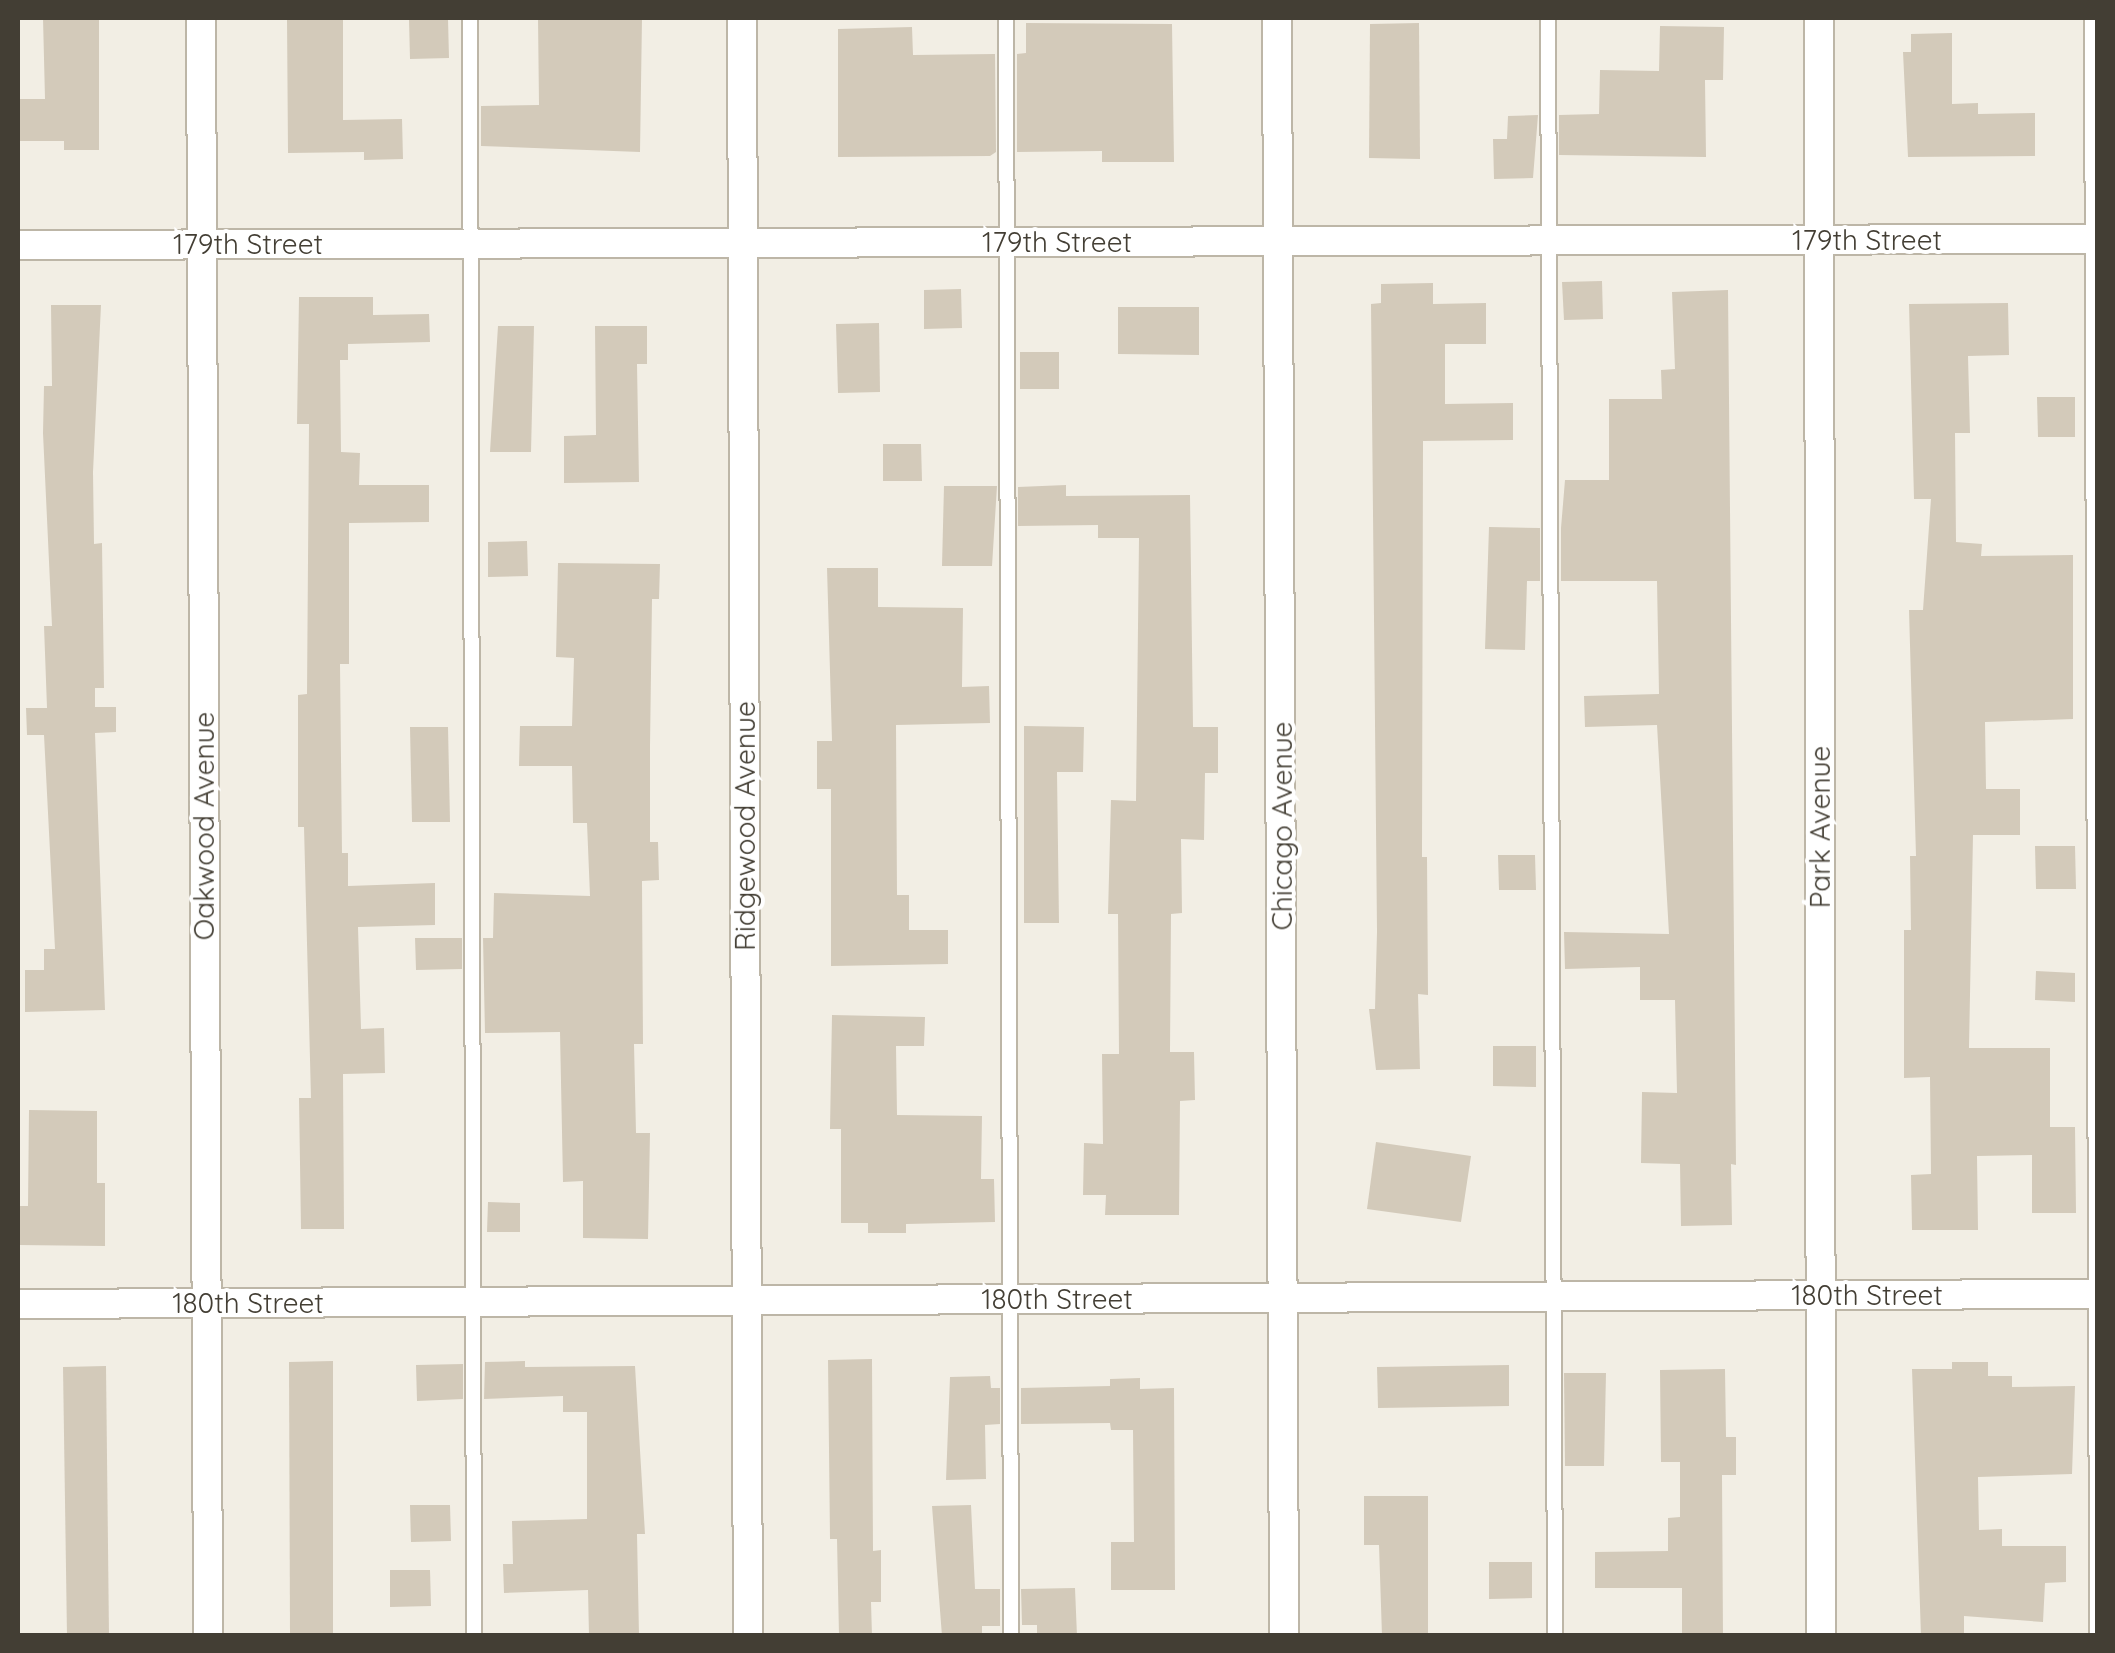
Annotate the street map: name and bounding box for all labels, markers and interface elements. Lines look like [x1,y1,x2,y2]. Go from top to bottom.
street label: 179th Street [1792,223,1942,257]
street label: 179th Street [982,225,1132,259]
street label: 179th Street [173,227,323,261]
street label: Ridgewood Avenue [728,701,762,951]
street label: Oakwood Avenue [187,712,221,940]
street label: Chicago Avenue [1265,722,1299,930]
street label: Park Avenue [1803,746,1837,908]
street label: 180th Street [1791,1278,1943,1312]
street label: 180th Street [981,1282,1133,1316]
street label: 180th Street [172,1286,324,1320]

